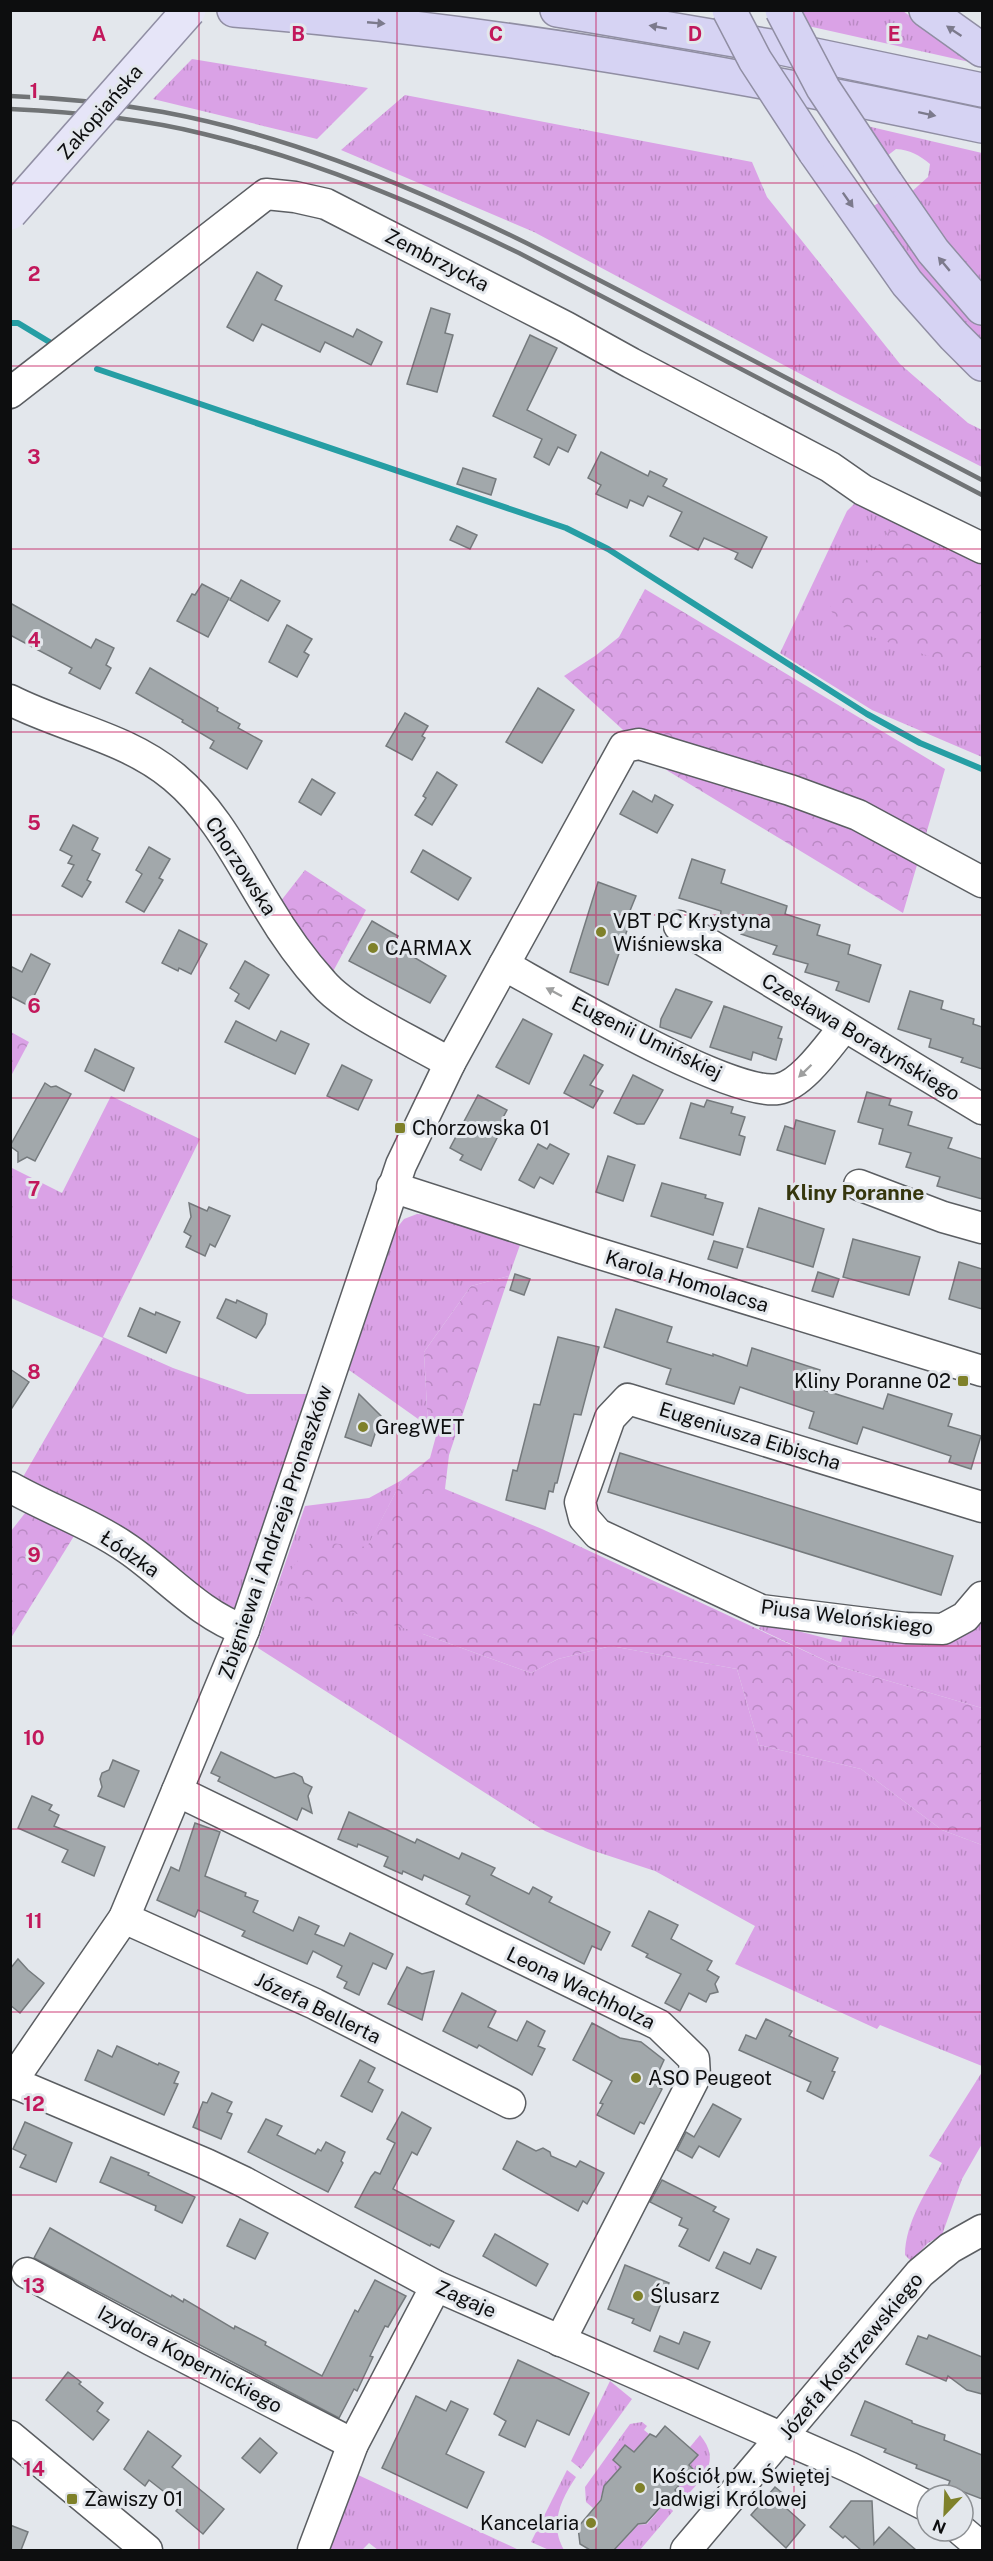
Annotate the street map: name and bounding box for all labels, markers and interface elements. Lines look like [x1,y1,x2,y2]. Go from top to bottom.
one-way arrow [367,18,386,28]
text: A [92,22,106,46]
text: B [291,22,305,46]
text: C [489,22,503,46]
one-way arrow [648,22,667,31]
text: D [688,22,702,46]
text: E [888,22,900,46]
one-way arrow [946,26,962,37]
street label: Zakopiańska [52,60,148,164]
text: 1 [30,79,38,103]
one-way arrow [918,110,936,120]
one-way arrow [842,191,854,207]
street label: Zembrzycka [381,224,493,296]
one-way arrow [937,256,950,272]
text: 2 [28,262,40,286]
text: 3 [27,445,41,469]
text: 4 [27,628,41,652]
text: 5 [27,811,41,835]
street label: Chorzowska [200,812,282,920]
place label: VBT PC Krystyna Wiśniewska [613,909,771,956]
marker: VBT PC Krystyna Wiśniewska [594,925,608,939]
place label: CARMAX [385,936,472,960]
marker: CARMAX [366,941,380,955]
street label: Czesława Boratyńskiego [757,968,965,1106]
one-way arrow [545,987,562,997]
street label: Eugenii Umińskiej [568,991,726,1085]
text: 6 [27,994,41,1018]
one-way arrow [797,1064,812,1078]
place label: Chorzowska 01 [412,1116,550,1140]
marker: Chorzowska 01 [393,1121,407,1135]
text: 7 [28,1177,40,1201]
district label: Kliny Poranne [786,1180,924,1205]
street label: Karola Homolacsa [602,1245,772,1317]
text: 8 [27,1360,41,1384]
place label: Kliny Poranne 02 [794,1369,951,1393]
marker: Kliny Poranne 02 [956,1374,970,1388]
street label: Zbigniewa i Andrzeja Pronaszków [213,1381,337,1682]
street label: Eugeniusza Eibischa [656,1397,844,1475]
place label: GregWET [375,1415,465,1439]
marker: GregWET [356,1420,370,1434]
street label: Łódzka [96,1526,164,1582]
text: 9 [27,1543,41,1567]
street label: Piusa Welońskiego [759,1595,935,1639]
text: 10 [23,1726,45,1750]
text: 11 [25,1909,43,1933]
street label: Leona Wachholza [503,1942,659,2034]
street label: Józefa Bellerta [251,1967,385,2049]
place label: ASO Peugeot [648,2066,772,2090]
marker: ASO Peugeot [629,2071,643,2085]
text: 12 [23,2092,45,2116]
street label: Józefa Kostrzewskiego [774,2268,928,2444]
text: 13 [23,2274,45,2298]
street label: Zagaje [432,2275,500,2323]
place label: Ślusarz [650,2283,720,2308]
marker: Ślusarz [631,2289,645,2303]
street label: Izydora Kopernickiego [94,2300,286,2418]
text: 14 [23,2457,45,2481]
place label: Kościół pw. Świętej Jadwigi Królowej [652,2463,830,2511]
marker: Kościół pw. Świętej Jadwigi Królowej [633,2481,647,2495]
north arrow [915,2483,975,2543]
place label: Zawiszy 01 [84,2487,184,2511]
marker: Zawiszy 01 [65,2492,79,2506]
place label: Kancelaria [480,2511,579,2535]
text: N [930,2515,949,2538]
marker: Kancelaria [584,2516,598,2530]

